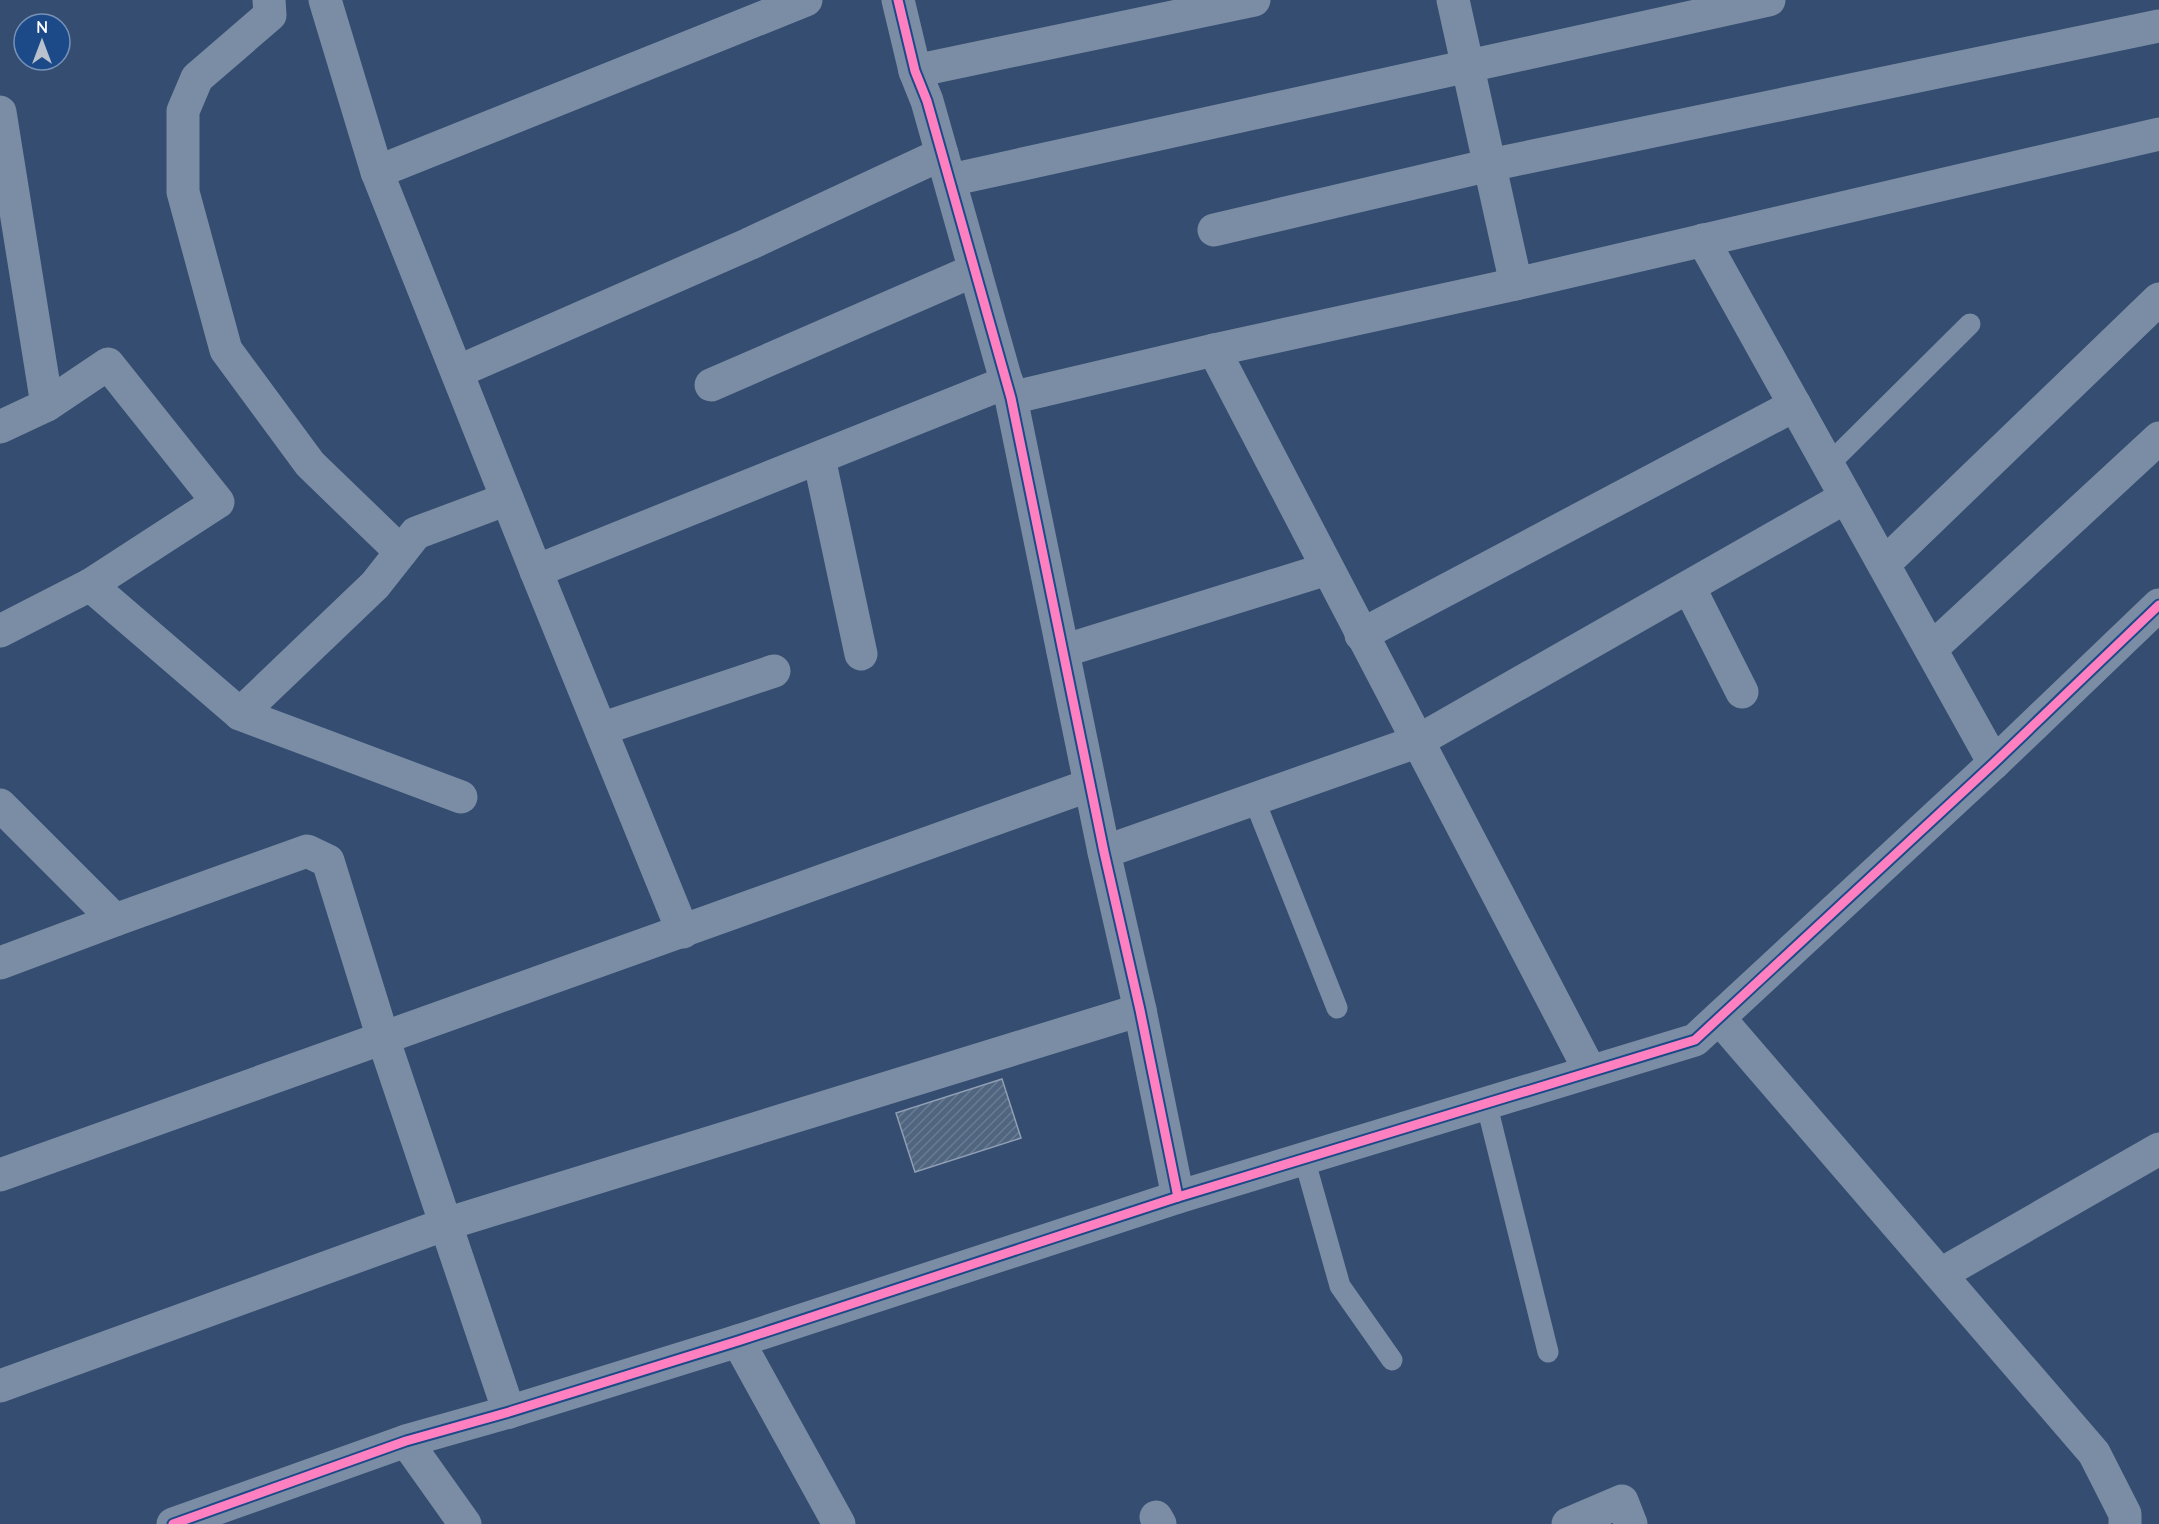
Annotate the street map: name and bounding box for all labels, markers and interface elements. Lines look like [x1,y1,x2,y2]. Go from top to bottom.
north arrow [12,12,72,72]
text: N [36,17,48,37]

